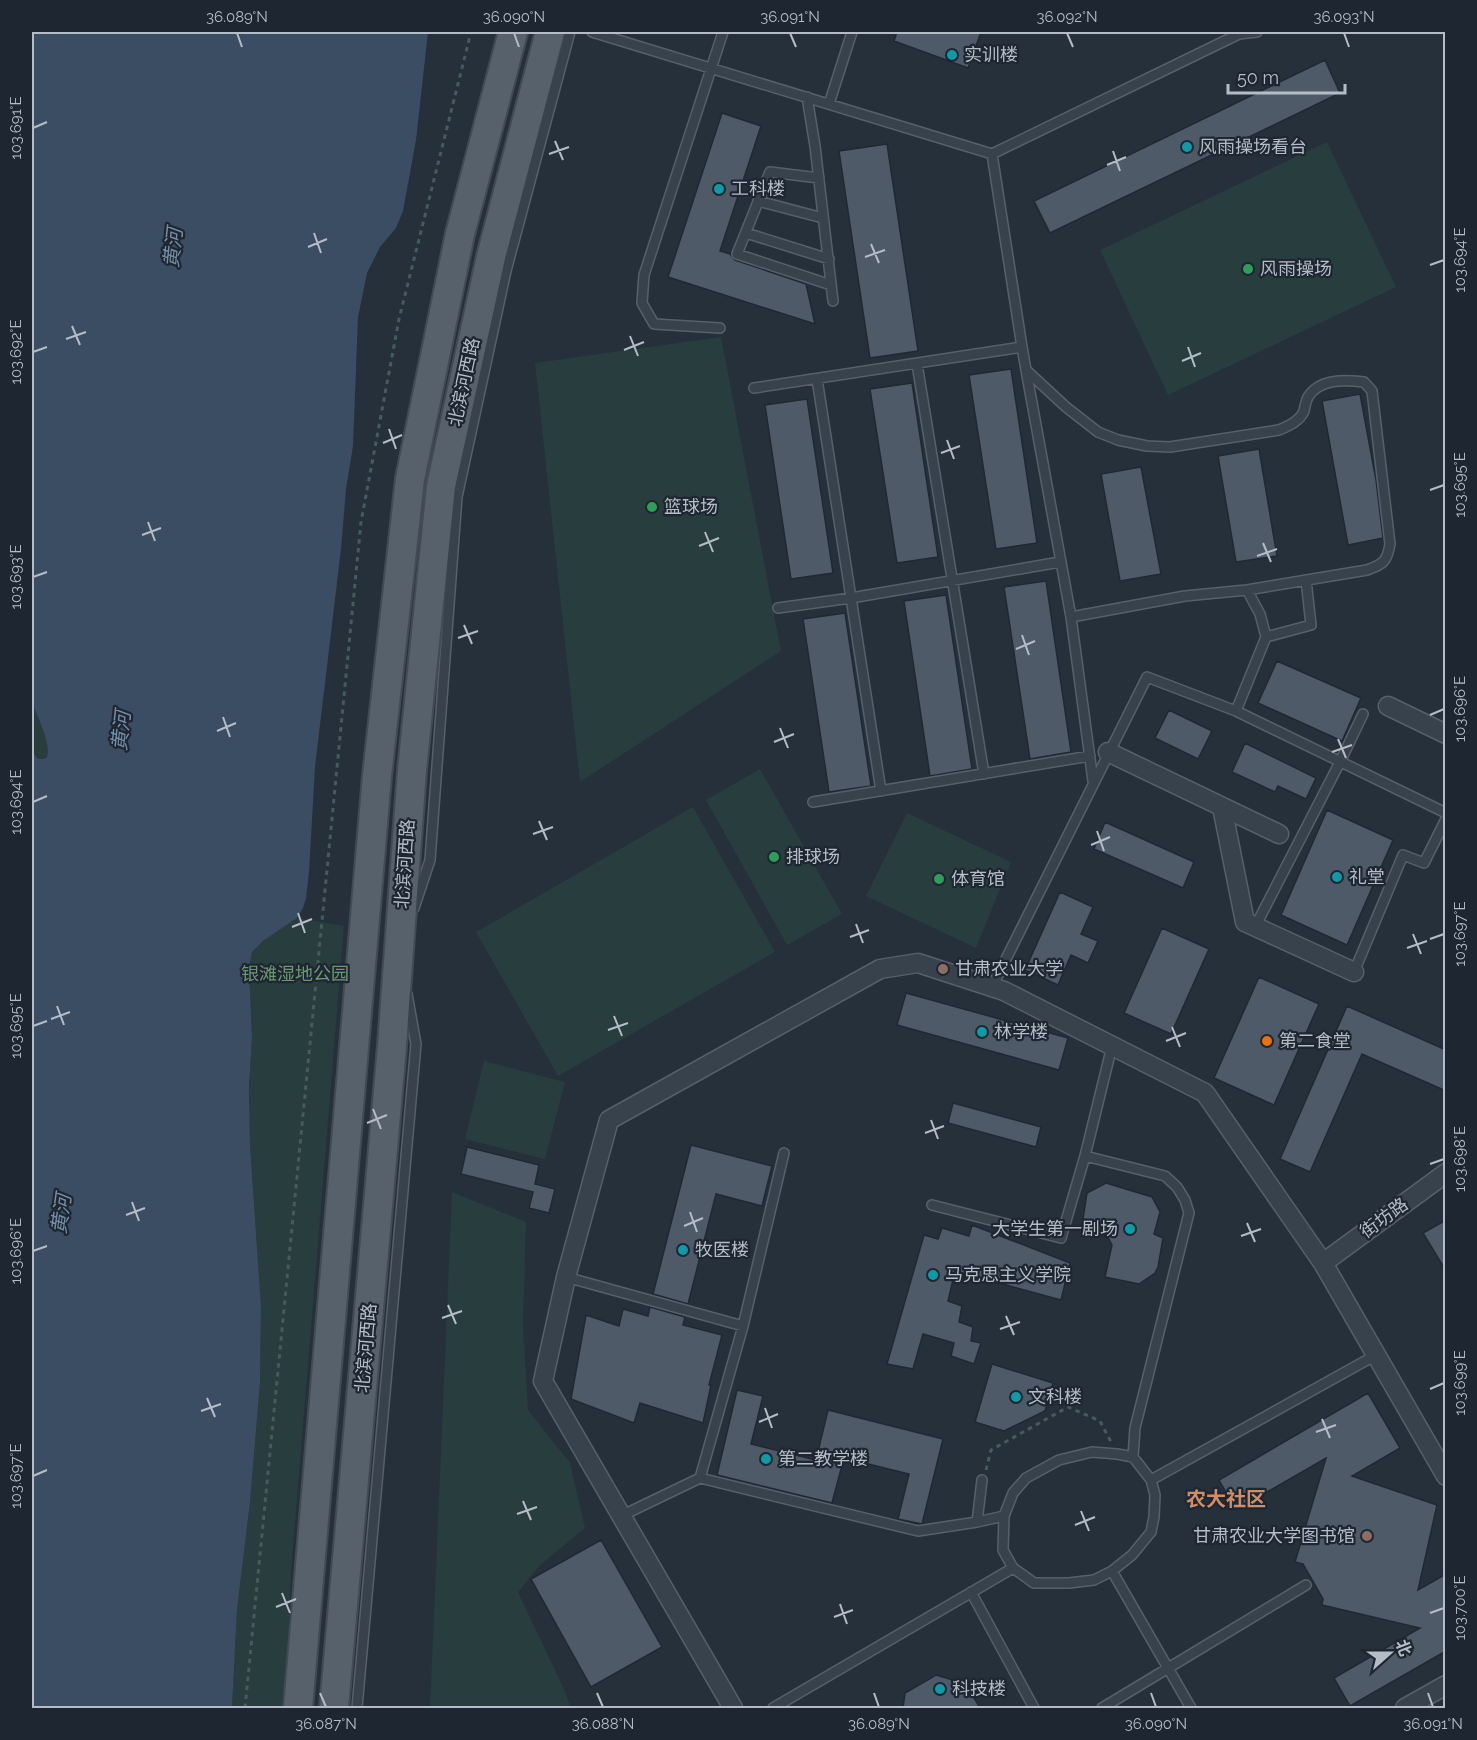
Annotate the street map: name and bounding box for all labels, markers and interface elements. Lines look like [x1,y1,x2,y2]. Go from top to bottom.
text: 36.089°N [206,8,268,26]
text: 36.090°N [483,8,545,26]
text: 36.091°N [760,8,820,26]
text: 36.092°N [1036,8,1098,26]
text: 36.093°N [1313,8,1375,26]
place label: 实训楼 [964,44,1018,65]
marker: 实训楼 [945,48,959,62]
scale bar [1228,57,1345,95]
text: 50 m [1237,67,1279,88]
text: 103.691°E [7,96,25,160]
place label: 风雨操场看台 [1199,136,1307,157]
marker: 风雨操场看台 [1180,140,1194,154]
place label: 工科楼 [731,178,785,199]
marker: 工科楼 [712,182,726,196]
water label: 黄河 [159,223,187,269]
text: 103.694°E [1451,227,1469,293]
place label: 风雨操场 [1260,258,1332,279]
marker: 风雨操场 [1241,262,1255,276]
text: 103.692°E [7,319,25,385]
street label: 北滨河西路 [444,336,483,428]
text: 103.695°E [1451,452,1469,518]
place label: 篮球场 [664,496,718,517]
marker: 篮球场 [645,500,659,514]
text: 103.693°E [7,544,25,610]
text: 103.696°E [1451,676,1469,742]
water label: 黄河 [107,706,135,752]
text: 103.694°E [7,769,25,835]
street label: 北滨河西路 [391,818,418,910]
place label: 排球场 [786,846,840,867]
marker: 排球场 [767,850,781,864]
place label: 礼堂 [1349,866,1385,887]
place label: 体育馆 [951,868,1005,889]
marker: 礼堂 [1330,870,1344,884]
marker: 体育馆 [932,872,946,886]
text: 103.697°E [1451,901,1469,967]
place label: 甘肃农业大学 [955,958,1063,979]
marker: 甘肃农业大学 [936,962,950,976]
park label: 银滩湿地公园 [241,963,349,984]
text: 103.695°E [7,993,25,1059]
place label: 林学楼 [994,1021,1048,1042]
marker: 林学楼 [975,1025,989,1039]
place label: 第二食堂 [1279,1030,1351,1051]
marker: 第二食堂 [1260,1034,1274,1048]
text: 103.698°E [1451,1126,1469,1192]
water label: 黄河 [46,1189,76,1235]
street label: 街坊路 [1356,1193,1412,1242]
text: 103.696°E [7,1218,25,1284]
place label: 大学生第一剧场 [992,1218,1118,1239]
marker: 大学生第一剧场 [1123,1222,1137,1236]
place label: 牧医楼 [695,1239,749,1260]
marker: 牧医楼 [676,1243,690,1257]
place label: 马克思主义学院 [945,1264,1071,1285]
marker: 马克思主义学院 [926,1268,940,1282]
street label: 北滨河西路 [351,1302,380,1394]
text: 103.699°E [1451,1350,1469,1416]
place label: 文科楼 [1028,1386,1082,1407]
marker: 文科楼 [1009,1390,1023,1404]
text: 103.697°E [7,1443,25,1509]
place label: 第二教学楼 [778,1448,868,1469]
marker: 第二教学楼 [759,1452,773,1466]
district label: 农大社区 [1186,1487,1266,1511]
place label: 甘肃农业大学图书馆 [1193,1525,1355,1546]
marker: 甘肃农业大学图书馆 [1360,1529,1374,1543]
text: 103.700°E [1451,1575,1469,1641]
north arrow [1360,1623,1420,1683]
text: 北 [1392,1637,1415,1659]
place label: 科技楼 [952,1678,1006,1699]
marker: 科技楼 [933,1682,947,1696]
text: 36.087°N [295,1715,357,1733]
text: 36.088°N [572,1715,634,1733]
text: 36.089°N [848,1715,910,1733]
text: 36.090°N [1125,1715,1187,1733]
text: 36.091°N [1403,1715,1463,1733]

